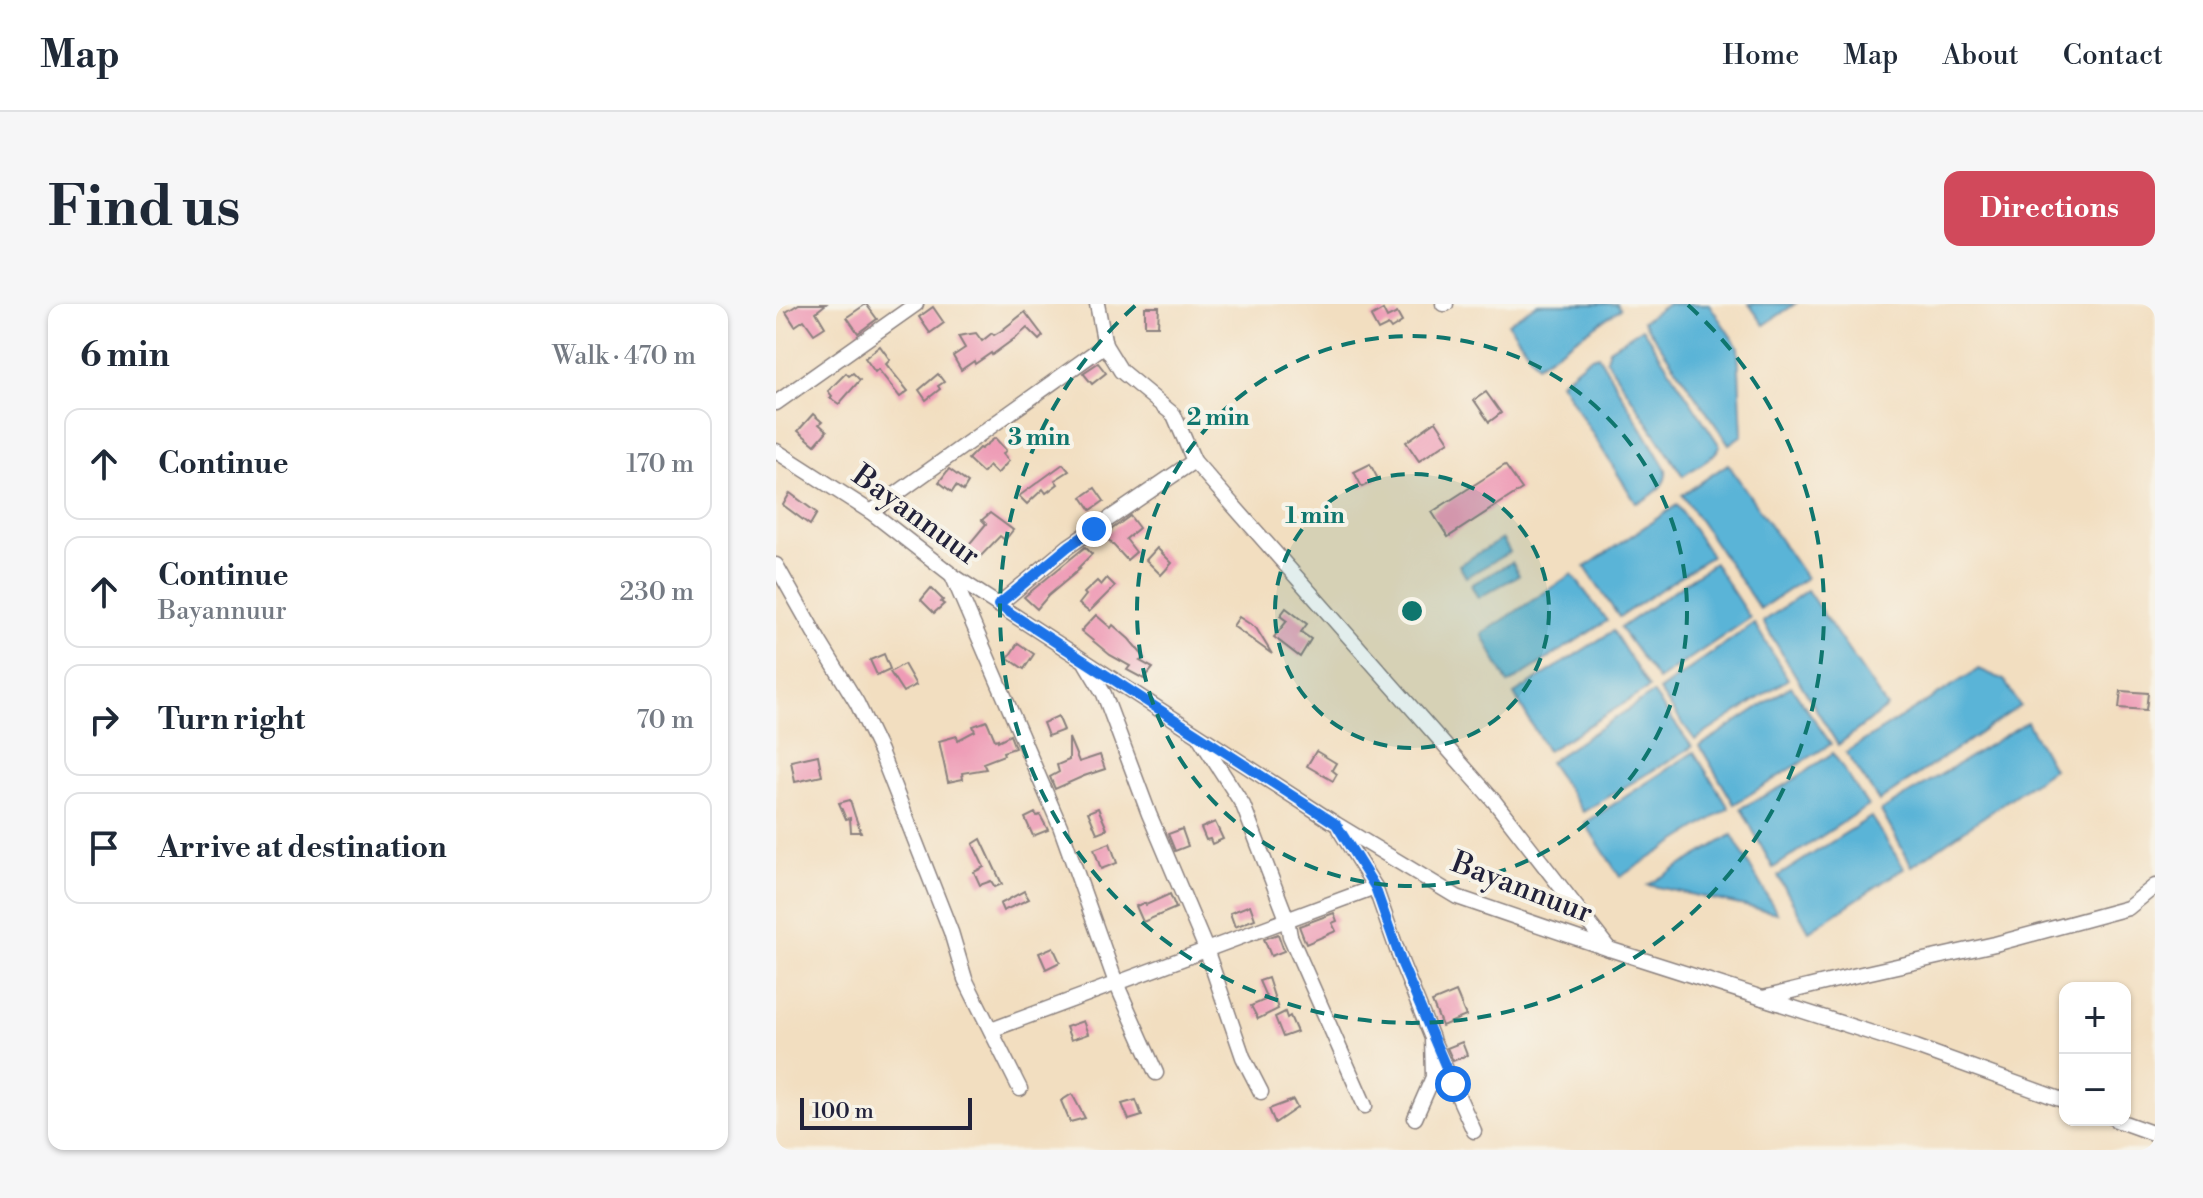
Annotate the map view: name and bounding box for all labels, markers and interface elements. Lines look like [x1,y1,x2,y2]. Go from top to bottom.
text: Map [40,32,120,79]
text: Home [1723,38,1799,73]
text: Map [1843,38,1898,73]
text: About [1942,38,2019,73]
text: Contact [2063,38,2163,73]
button: Directions [1944,171,2155,246]
text: Find us [48,173,241,243]
text: 6 min [80,335,170,377]
text: Walk · 470 m [552,340,696,372]
text: 2 min [1186,403,1250,433]
text: 3 min [1008,423,1071,453]
icon: ahead [82,442,126,486]
text: Continue [158,445,289,483]
text: 170 m [626,448,694,480]
street label: Bayannuur [844,456,987,575]
text: 1 min [1285,501,1345,531]
route end [1076,511,1112,547]
text: Continue [158,557,289,595]
icon: ahead [82,570,126,614]
text: 230 m [619,576,694,608]
text: Bayannuur [158,595,287,627]
centre of rings [1398,597,1426,625]
icon: right [82,698,126,742]
text: Turn right [158,701,305,739]
text: 70 m [636,704,694,736]
icon: arrive [82,826,126,870]
text: Arrive at destination [158,829,447,867]
street label: Bayannuur [1445,843,1598,932]
map controls [2059,982,2131,1126]
button: + [2059,982,2131,1054]
button: − [2059,1054,2131,1126]
route start [1435,1066,1471,1102]
scale bar [800,1094,972,1130]
text: 100 m [812,1098,874,1125]

